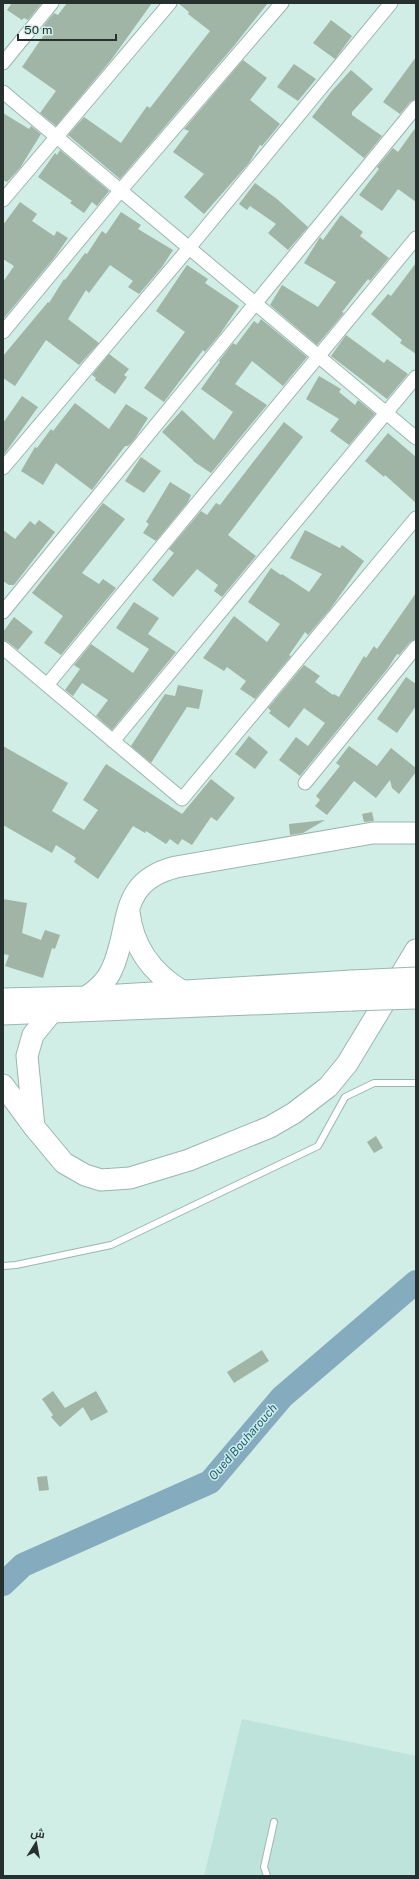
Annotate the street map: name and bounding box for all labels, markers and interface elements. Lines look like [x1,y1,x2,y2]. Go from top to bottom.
scale bar [18,16,116,42]
text: 50 m [24,23,52,37]
water label: Oued Bouharouch [206,1401,280,1483]
north arrow [16,1823,56,1863]
text: ش [30,1826,46,1841]

